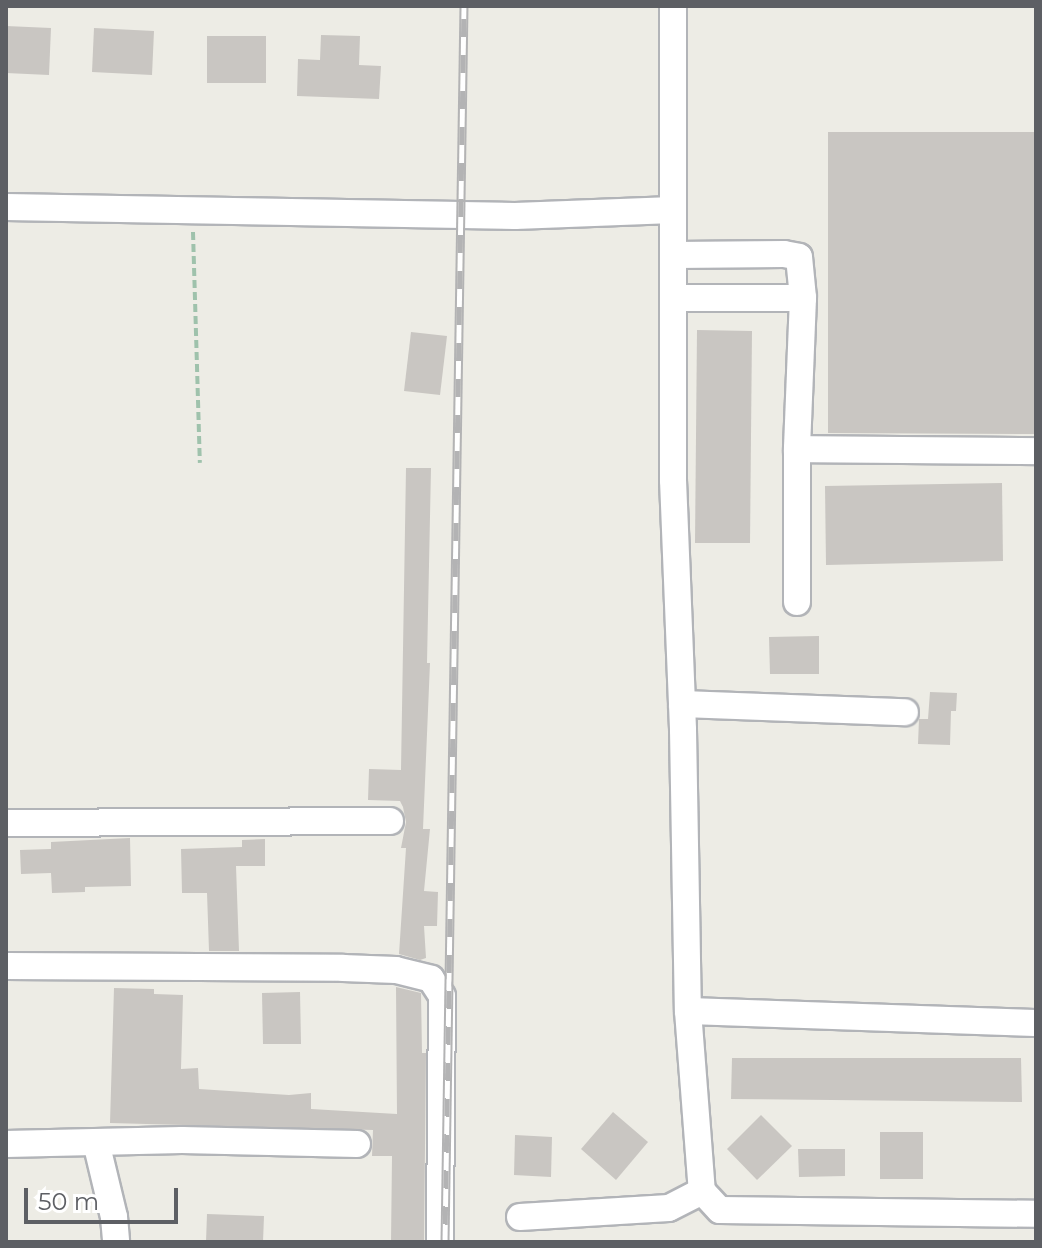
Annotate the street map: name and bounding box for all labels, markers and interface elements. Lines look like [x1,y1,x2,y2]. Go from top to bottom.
scale bar [28,1172,182,1222]
text: 50 m [38,1187,99,1216]

